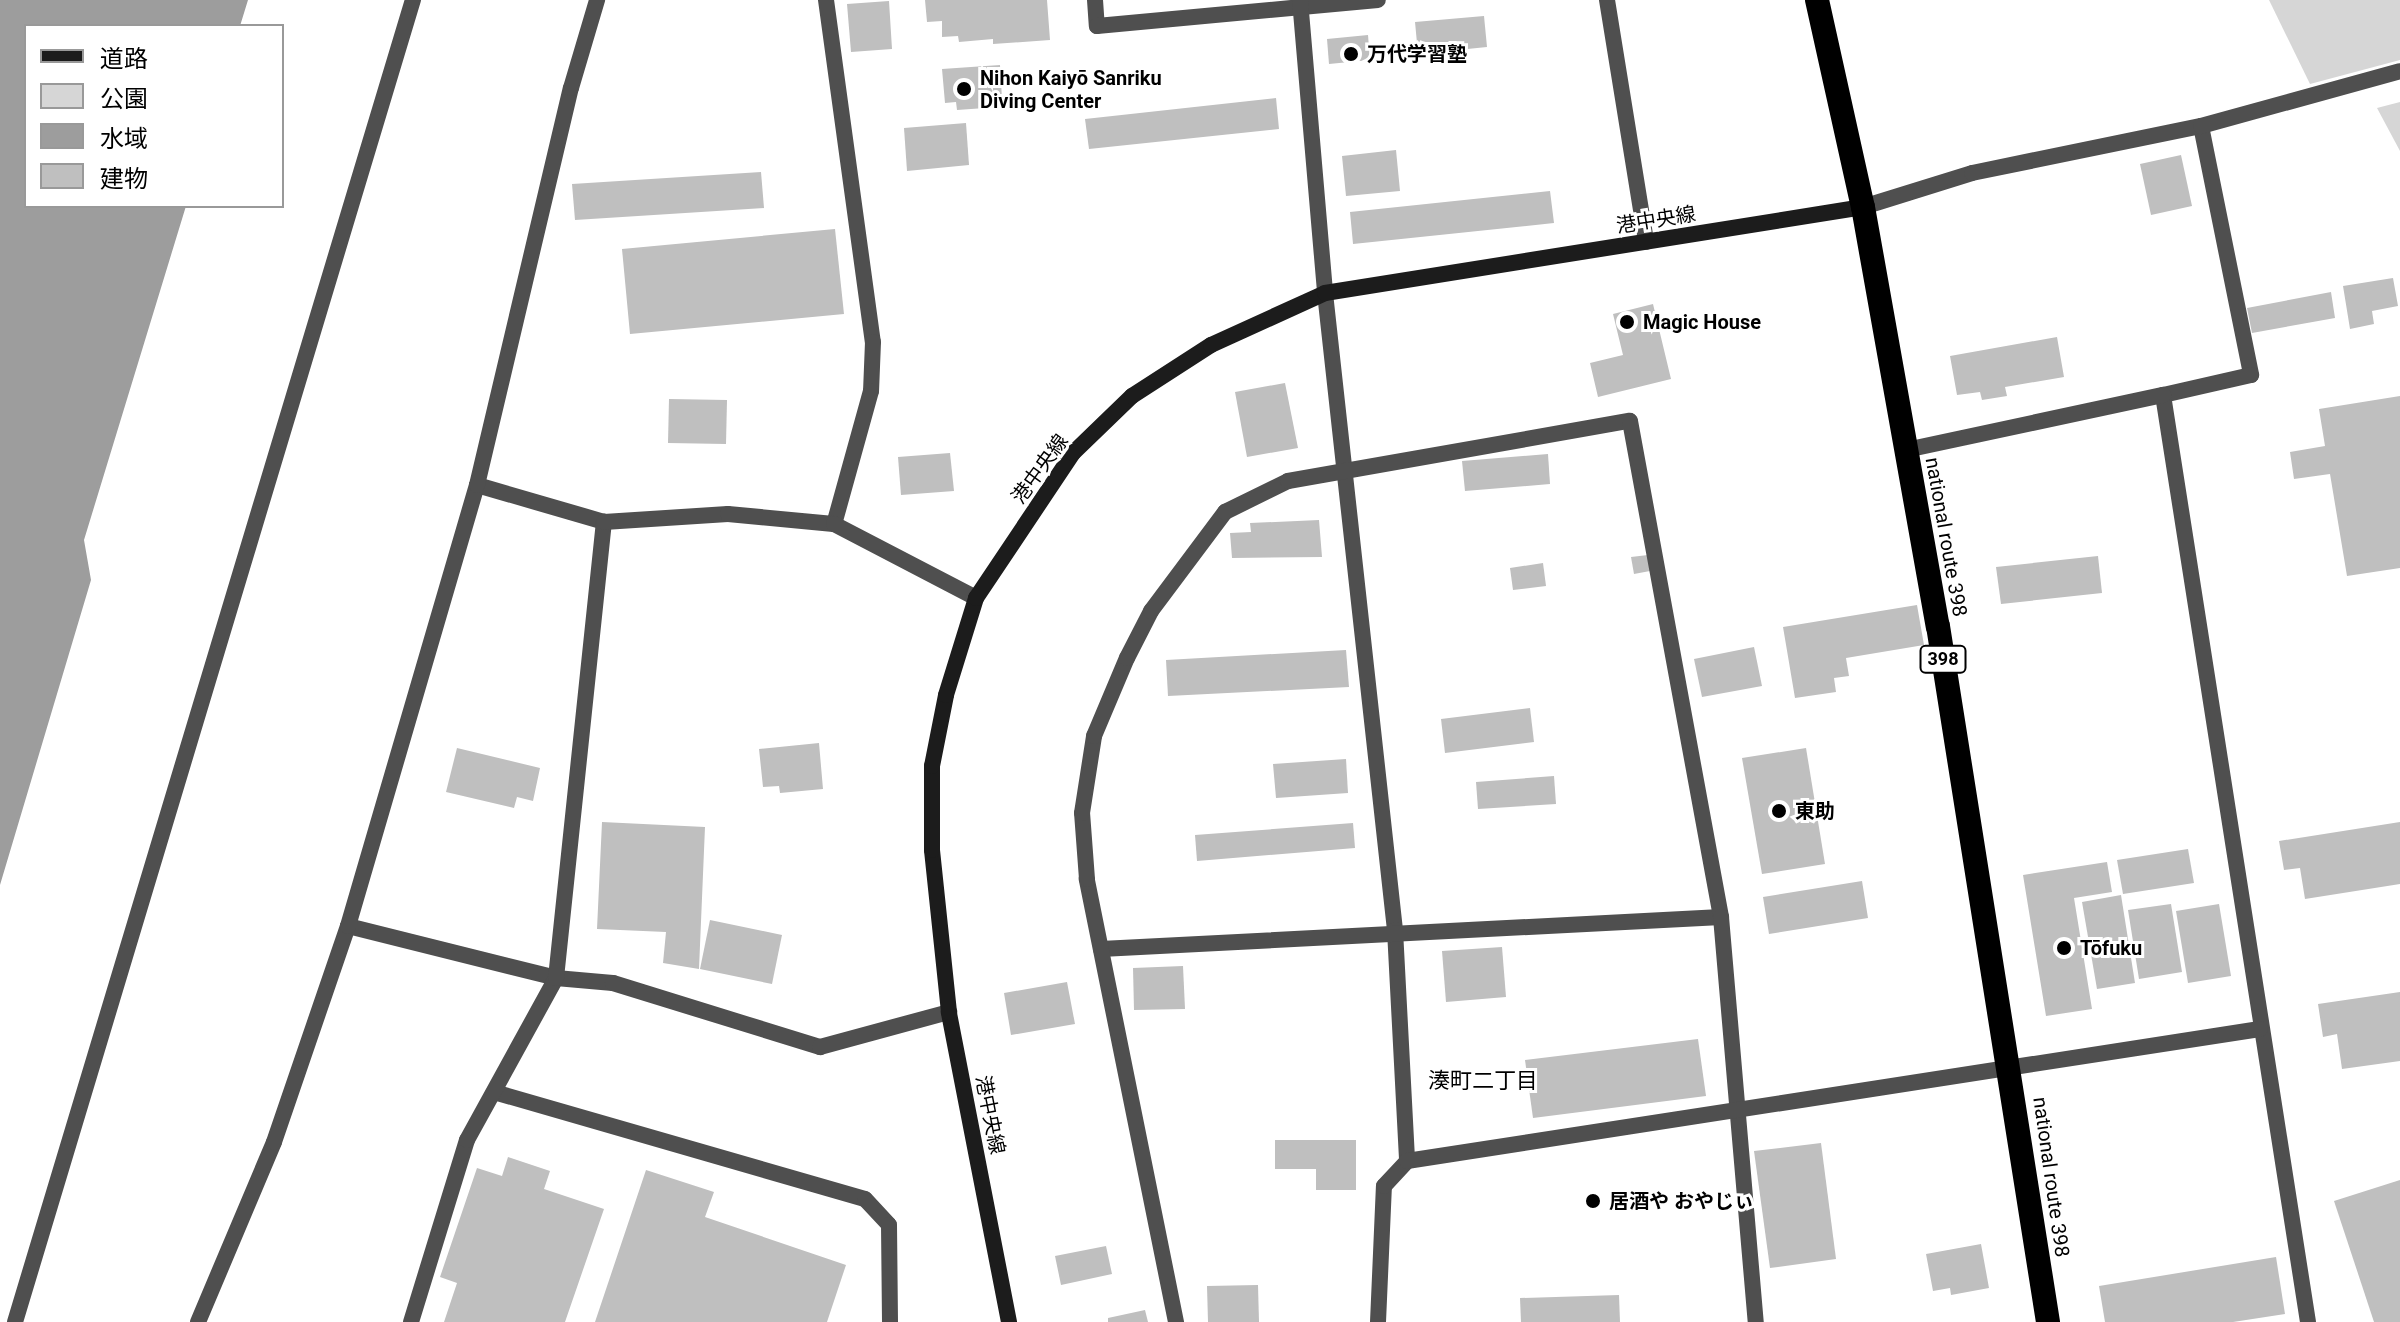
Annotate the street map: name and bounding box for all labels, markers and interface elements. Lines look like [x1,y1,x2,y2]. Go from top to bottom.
legend [24,24,284,208]
place label: 万代学習塾 [1367,42,1467,66]
text: 道路 [100,45,148,73]
marker: 万代学習塾 [1342,45,1360,63]
place label: Nihon Kaiyō Sanriku Diving Center [980,66,1162,113]
marker: Nihon Kaiyō Sanriku Diving Center [955,80,973,98]
text: 公園 [100,85,148,113]
text: 水域 [100,125,148,153]
text: 建物 [100,165,148,193]
street label: 港中央線 [1615,202,1697,238]
place label: Magic House [1643,310,1761,334]
marker: Magic House [1618,313,1636,331]
street label: 港中央線 [1007,430,1073,508]
street label: national route 398 [1920,455,1972,619]
road number: 398 [1919,645,1967,673]
place label: 東助 [1795,799,1835,823]
marker: 東助 [1770,802,1788,820]
place label: Tōfuku [2080,936,2142,960]
marker: Tōfuku [2055,939,2073,957]
district label: 湊町二丁目 [1428,1068,1538,1094]
street label: 港中央線 [971,1073,1009,1157]
street label: national route 398 [2028,1095,2074,1259]
place label: 居酒や おやじぃ [1609,1189,1754,1213]
marker: 居酒や おやじぃ [1584,1192,1602,1210]

